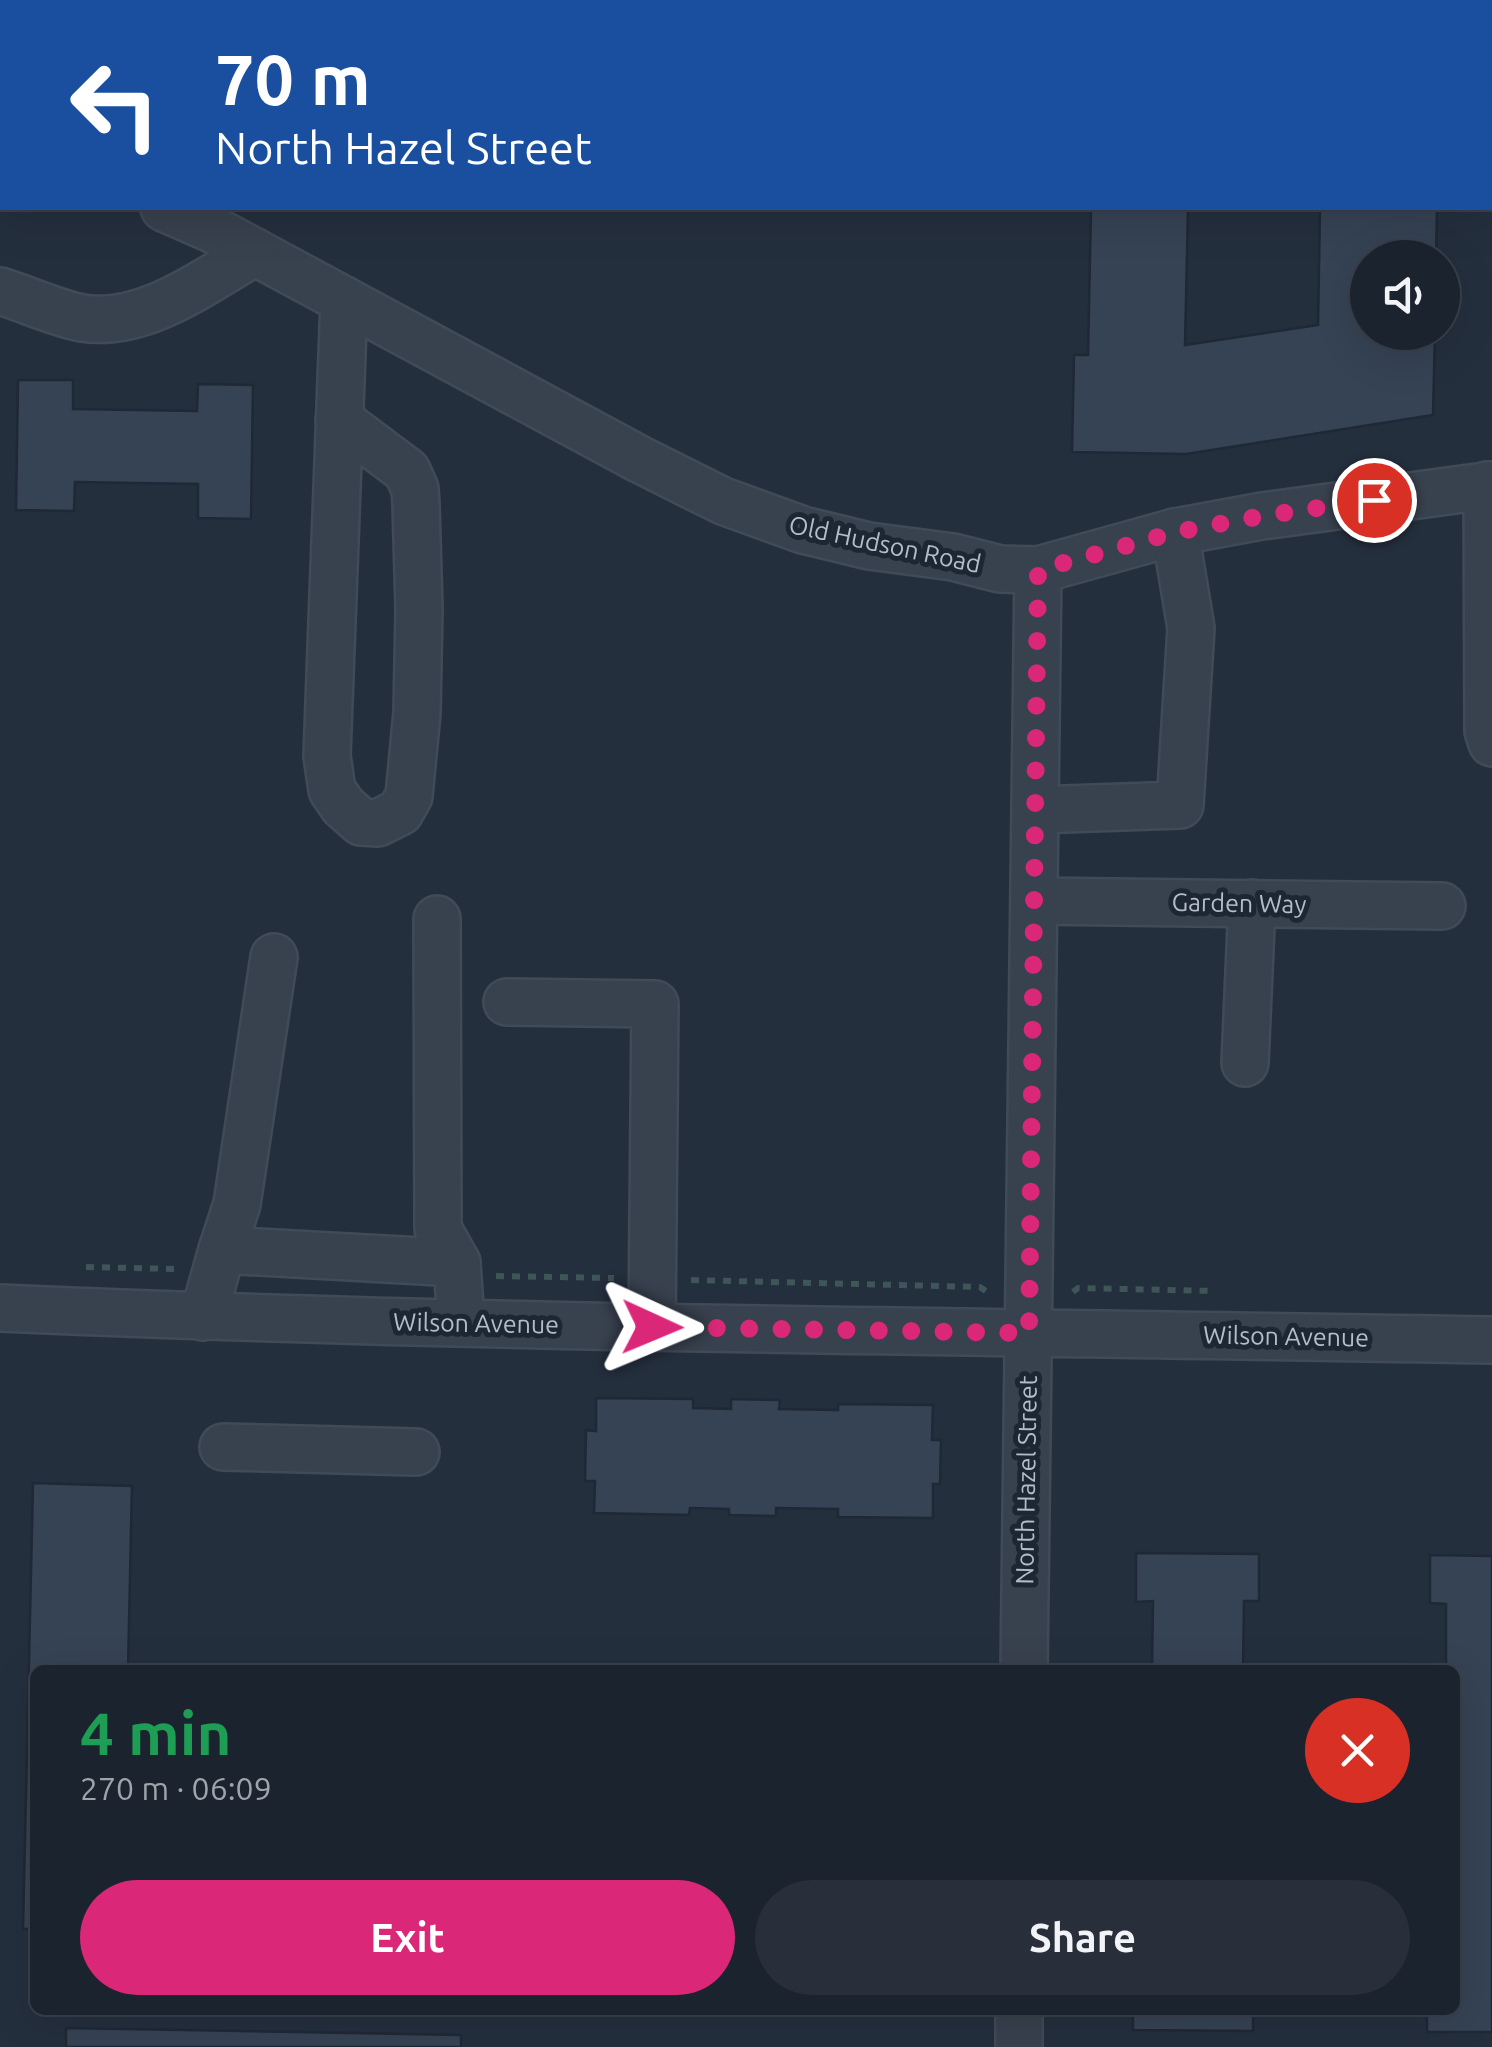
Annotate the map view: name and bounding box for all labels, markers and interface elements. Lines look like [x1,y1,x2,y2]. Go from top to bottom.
icon: left [50,40,180,170]
text: 70 m [215,40,371,118]
text: North Hazel Street [215,122,592,173]
map controls [1350,240,1460,350]
button: sound [1350,240,1460,350]
pin [1332,458,1417,543]
icon: arrive [1347,473,1402,528]
street label: Old Hudson Road [786,510,984,578]
street label: Garden Way [1171,888,1307,918]
position arrow [600,1275,704,1379]
street label: Wilson Avenue [393,1308,559,1338]
street label: Wilson Avenue [1203,1321,1369,1351]
street label: North Hazel Street [1010,1375,1042,1585]
button: close [1305,1698,1410,1803]
text: 4 min [80,1699,232,1766]
text: 270 m · 06:09 [80,1770,272,1806]
button: Exit [80,1880,735,1995]
button: Share [755,1880,1410,1995]

